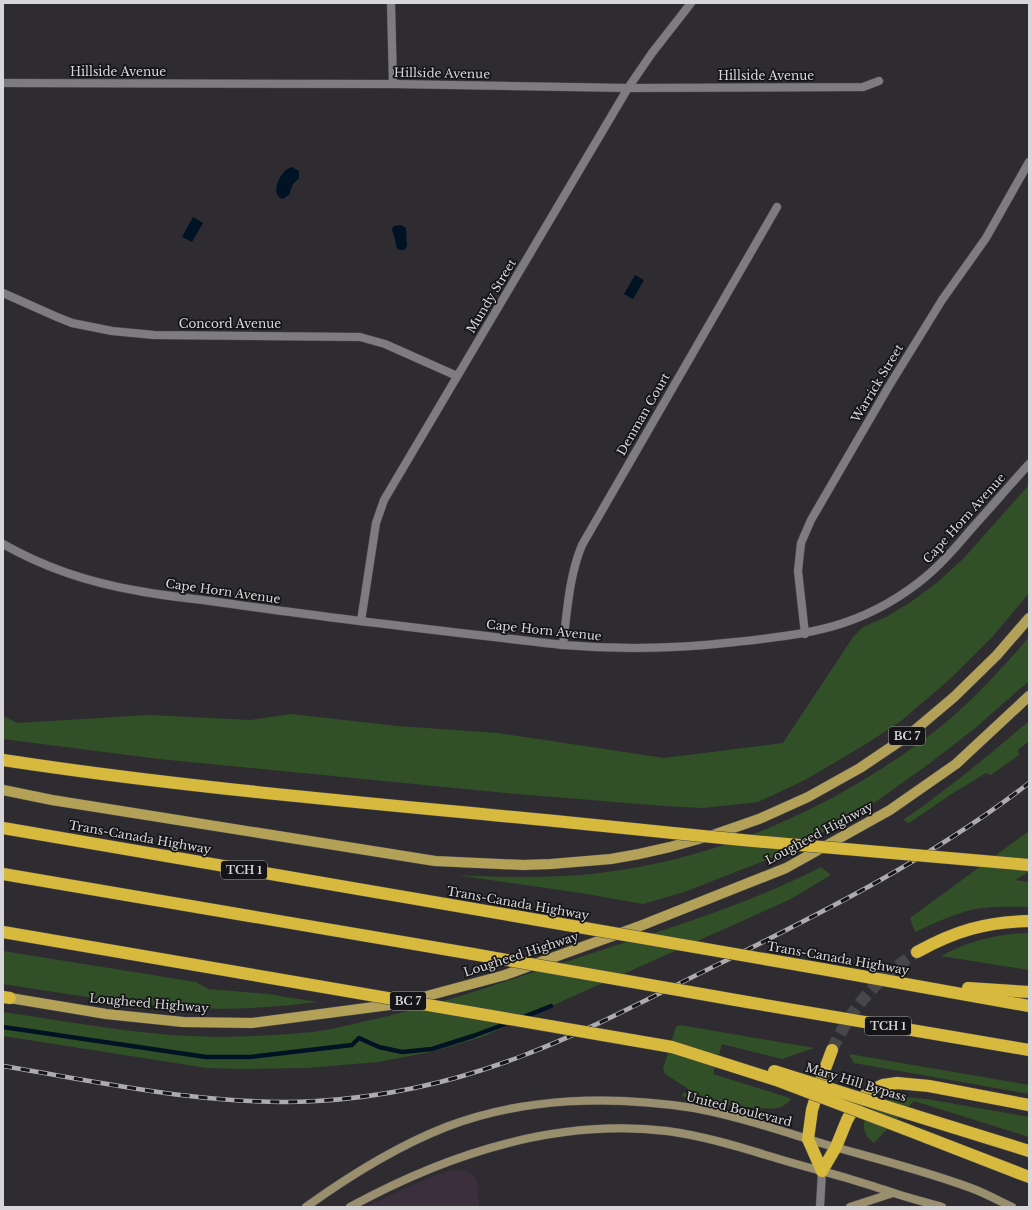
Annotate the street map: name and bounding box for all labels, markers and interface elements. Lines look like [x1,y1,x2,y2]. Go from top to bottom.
street label: Hillside Avenue [70,64,166,79]
street label: Hillside Avenue [394,65,490,81]
street label: Hillside Avenue [718,68,814,83]
street label: Mundy Street [463,256,519,336]
street label: Concord Avenue [179,316,281,331]
street label: Warrick Street [847,341,906,426]
street label: Denman Court [613,370,673,458]
street label: Cape Horn Avenue [920,470,1008,566]
street label: Cape Horn Avenue [165,575,282,607]
street label: Cape Horn Avenue [486,616,603,644]
road number: BC 7 [889,727,925,745]
street label: Lougheed Highway [763,798,876,868]
street label: Trans-Canada Highway [68,817,213,857]
road number: TCH 1 [221,861,267,879]
street label: Trans-Canada Highway [446,883,591,923]
street label: Lougheed Highway [462,928,581,980]
street label: Trans-Canada Highway [766,938,911,978]
street label: Lougheed Highway [89,990,210,1016]
road number: BC 7 [390,992,426,1010]
road number: TCH 1 [865,1017,911,1035]
street label: Mary Hill Bypass [804,1059,908,1105]
street label: United Boulevard [685,1089,793,1129]

